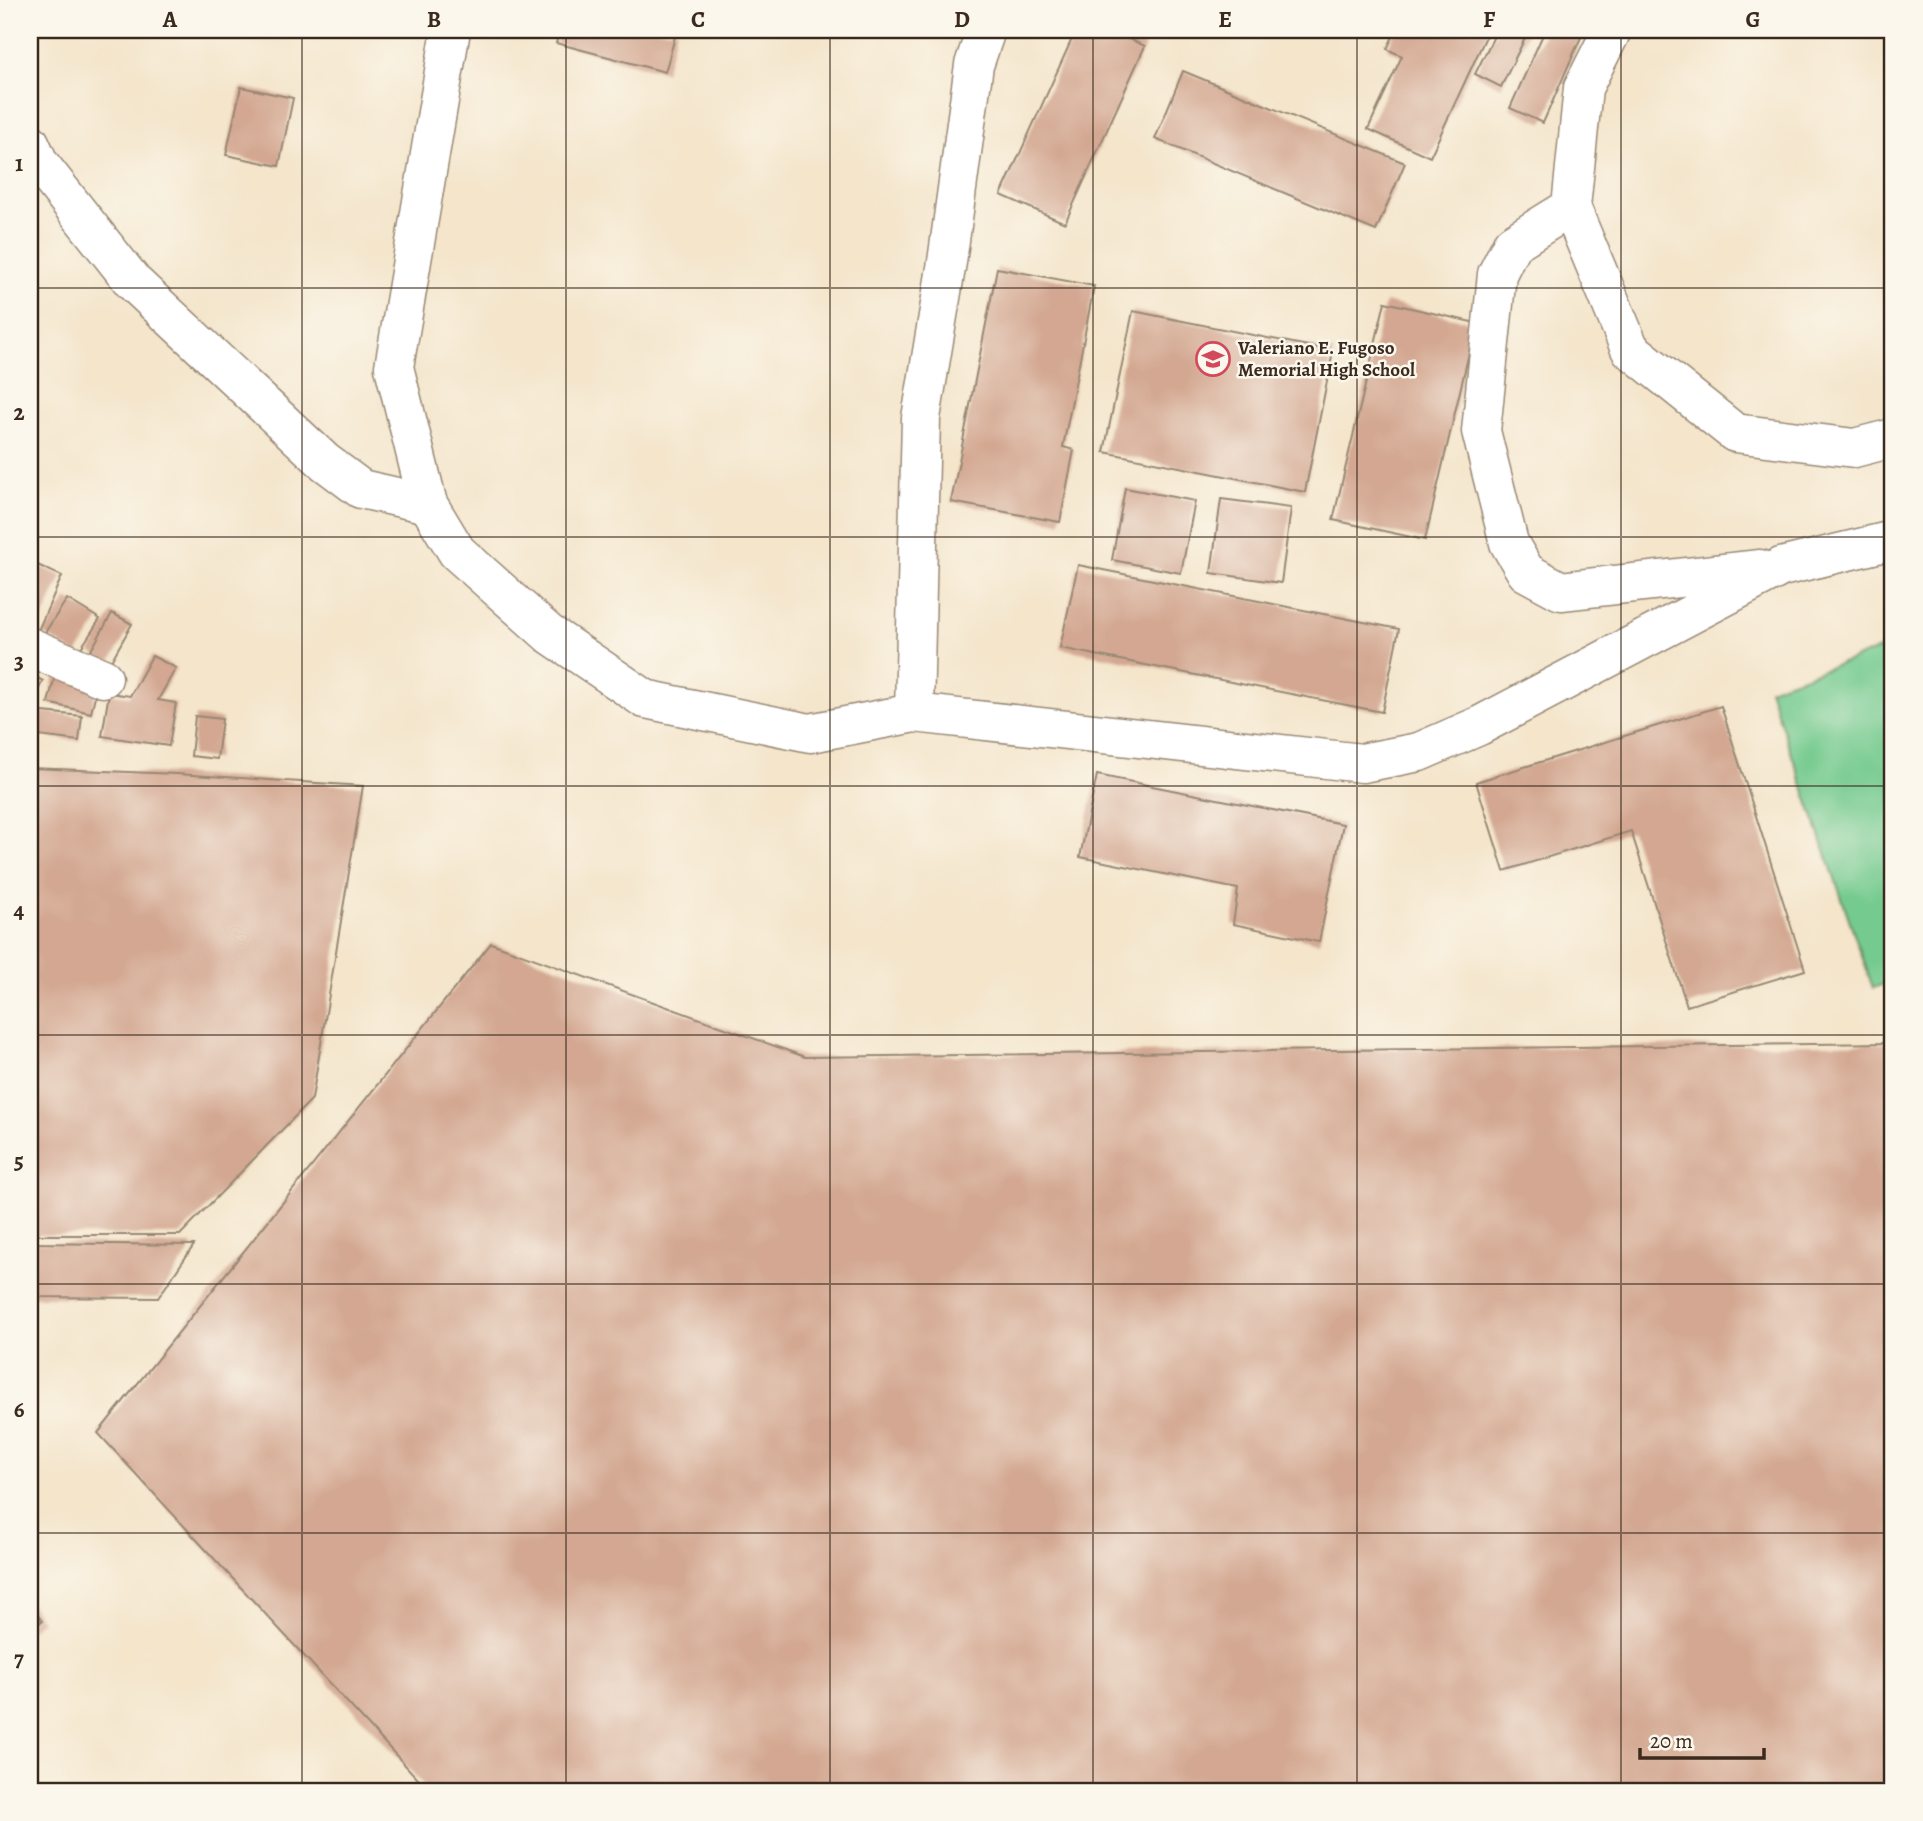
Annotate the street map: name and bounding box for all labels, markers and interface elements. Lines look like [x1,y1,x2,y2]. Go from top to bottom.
text: A [162,4,178,35]
text: B [427,4,441,35]
text: C [691,4,705,35]
text: D [954,4,970,35]
text: E [1218,4,1232,35]
text: F [1483,4,1496,35]
text: G [1745,4,1761,35]
text: 1 [15,148,23,179]
place label: Valeriano E. Fugoso Memorial High School [1237,335,1415,383]
school or university icon: Valeriano E. Fugoso Memorial High School [1194,340,1232,378]
text: 2 [13,397,25,428]
text: 3 [14,646,24,677]
text: 4 [14,895,25,926]
text: 5 [14,1145,24,1176]
text: 6 [14,1394,25,1425]
text: 7 [14,1643,24,1674]
scale bar [1640,1716,1764,1760]
text: 20 m [1650,1727,1693,1755]

